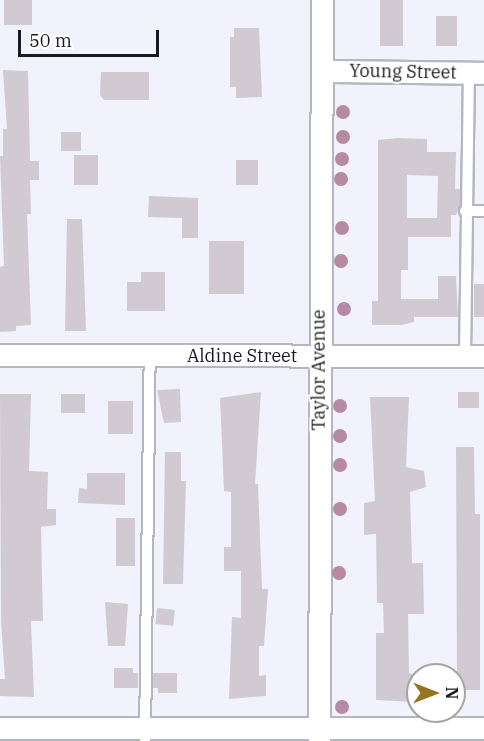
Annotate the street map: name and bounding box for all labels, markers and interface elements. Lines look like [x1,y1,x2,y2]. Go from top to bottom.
scale bar [21,18,162,56]
text: 50 m [29,29,72,52]
street label: Young Street [349,60,457,84]
street label: Taylor Avenue [308,309,330,431]
street label: Aldine Street [187,345,297,367]
north arrow [406,663,466,723]
text: N [442,687,462,699]

